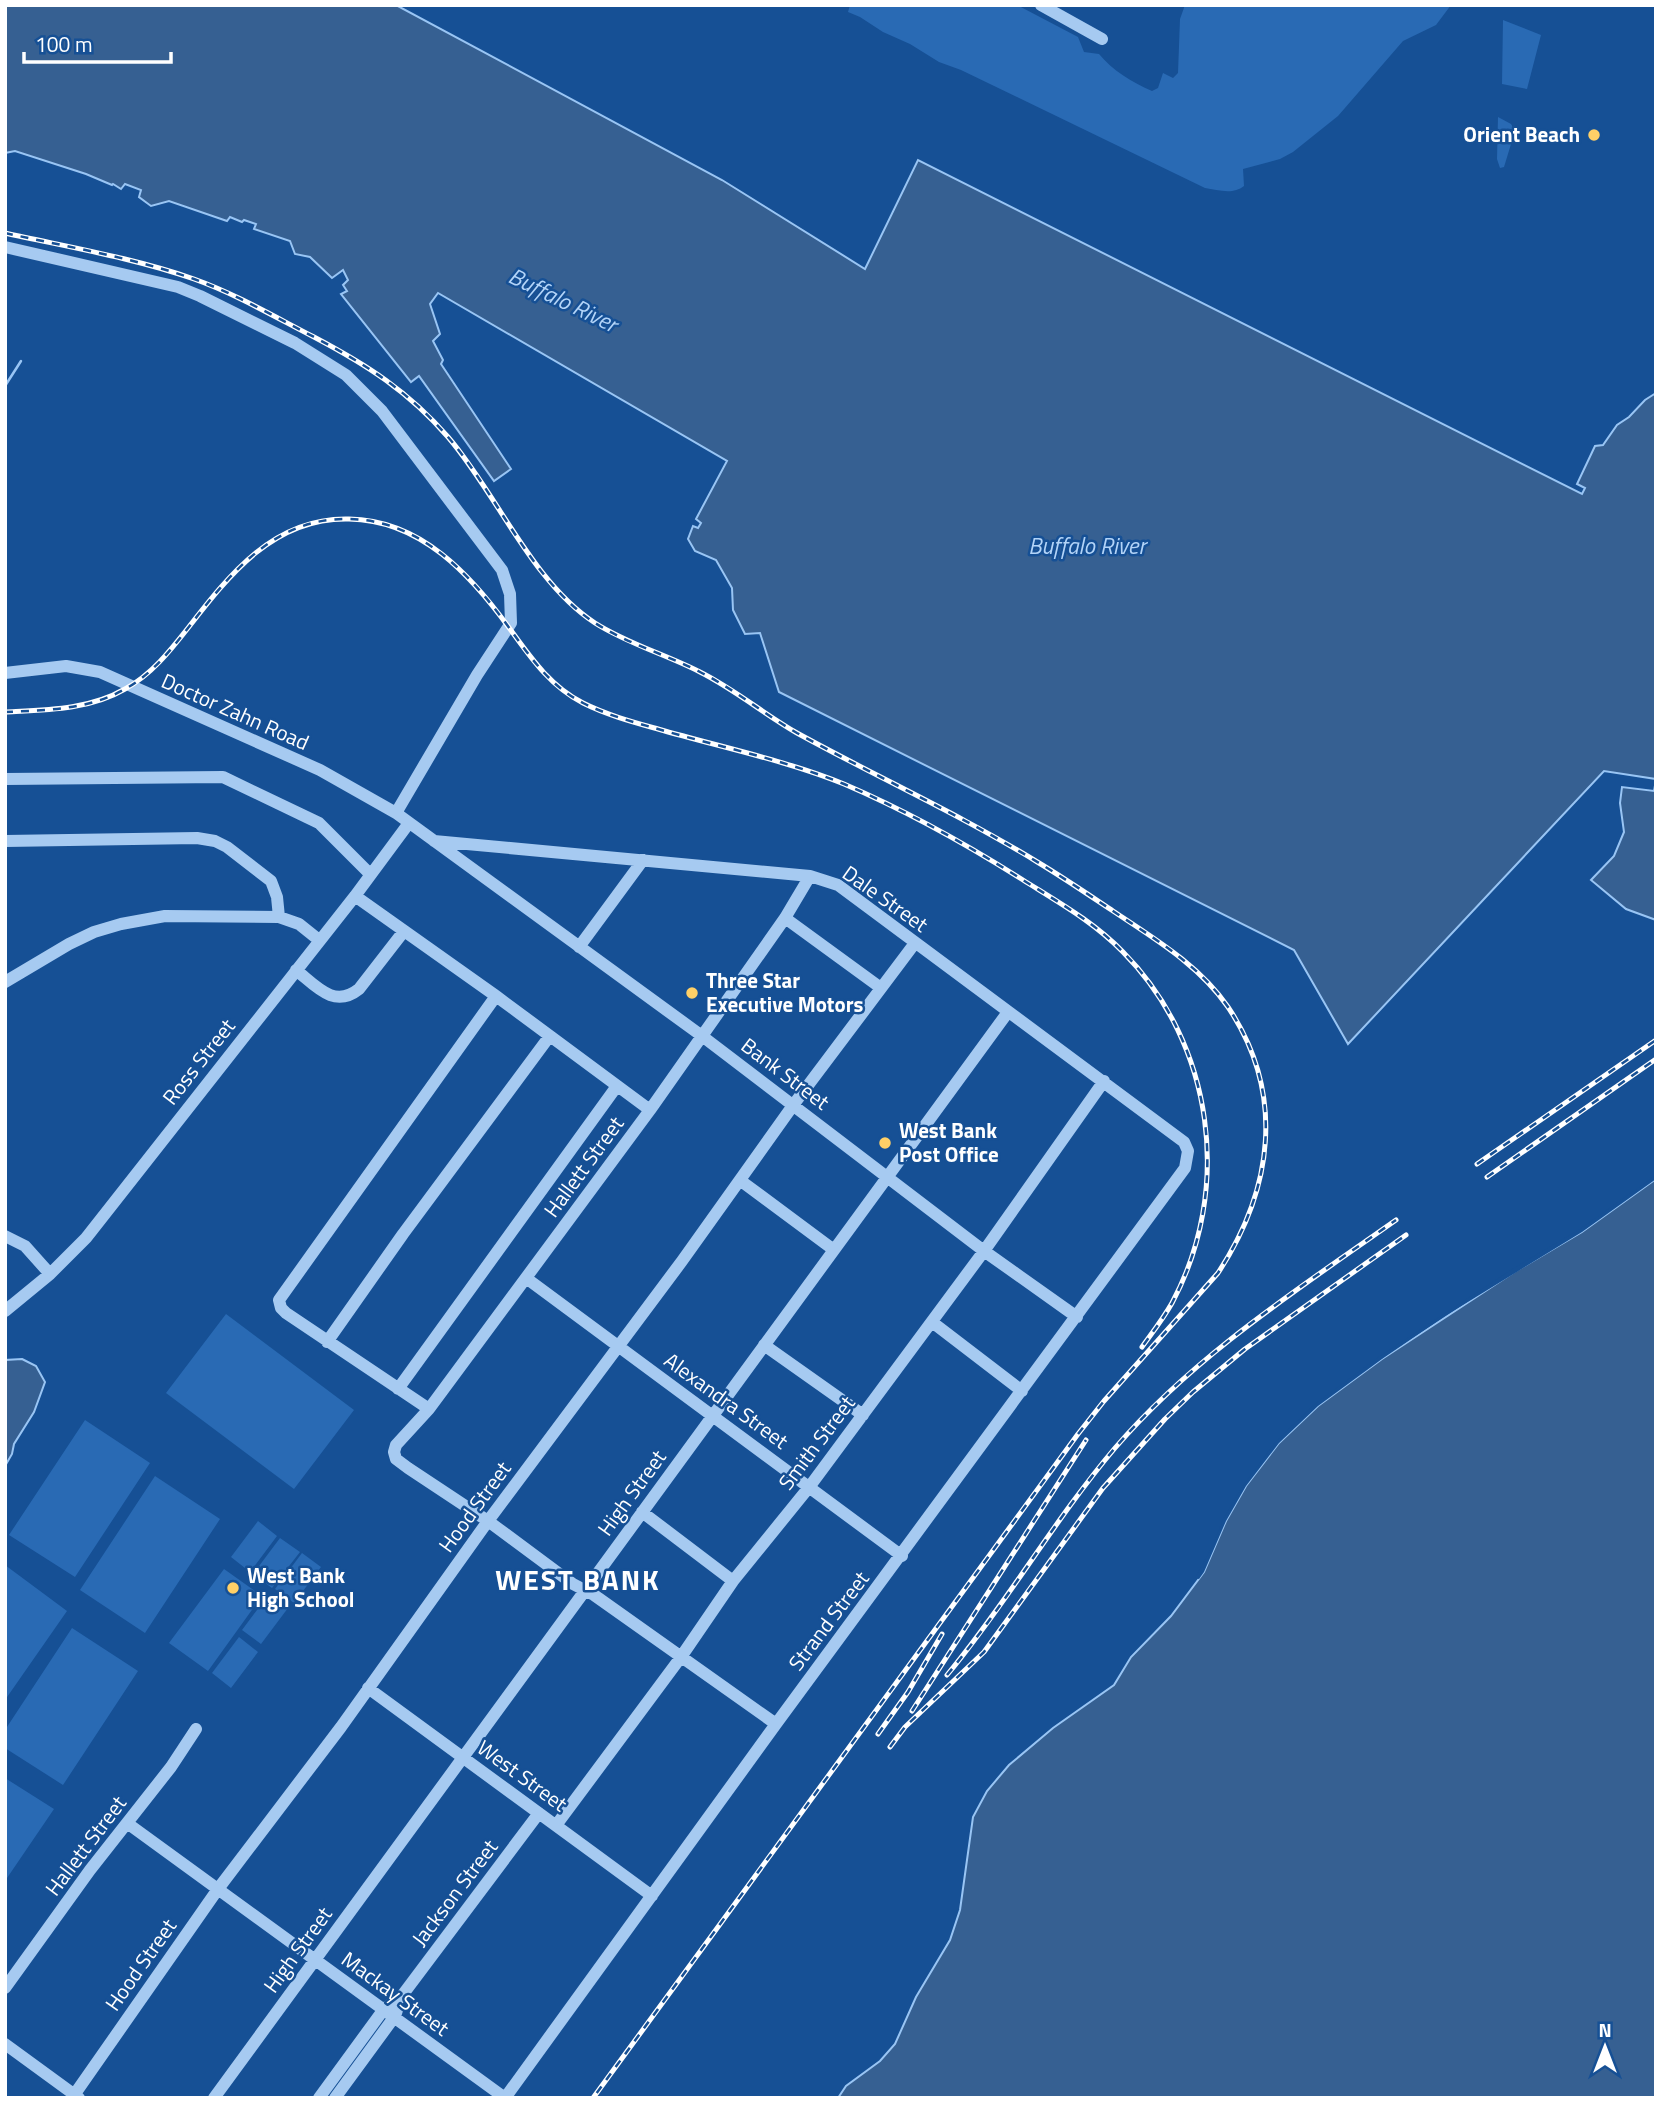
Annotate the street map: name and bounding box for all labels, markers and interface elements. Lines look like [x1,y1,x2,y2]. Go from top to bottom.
scale bar [24,21,172,65]
text: 100 m [35,28,92,60]
place label: Orient Beach [1463,118,1580,150]
marker: Orient Beach [1586,127,1602,143]
water label: Buffalo River [503,258,626,342]
water label: Buffalo River [1028,528,1148,563]
street label: Doctor Zahn Road [156,664,314,758]
street label: Dale Street [836,857,936,940]
place label: Three Star Executive Motors [706,964,863,1020]
marker: Three Star Executive Motors [684,985,700,1001]
street label: Ross Street [154,1011,243,1111]
street label: Bank Street [735,1029,837,1118]
street label: Hallett Street [535,1109,631,1224]
place label: West Bank Post Office [899,1114,999,1170]
marker: West Bank Post Office [877,1135,893,1151]
street label: Alexandra Street [658,1344,796,1457]
street label: Smith Street [770,1388,863,1496]
street label: High Street [589,1442,674,1542]
street label: Hood Street [430,1454,519,1559]
district label: WEST BANK [495,1558,661,1601]
place label: West Bank High School [247,1559,355,1615]
street label: Strand Street [780,1563,877,1677]
marker: West Bank High School [225,1580,241,1596]
street label: West Street [471,1731,575,1819]
street label: Hallett Street [37,1788,134,1902]
street label: Jackson Street [403,1832,505,1953]
street label: High Street [255,1899,340,1999]
street label: Hood Street [97,1911,184,2017]
street label: Mackay Street [335,1943,457,2044]
north arrow [1570,2012,1640,2082]
text: N [1598,2015,1612,2044]

